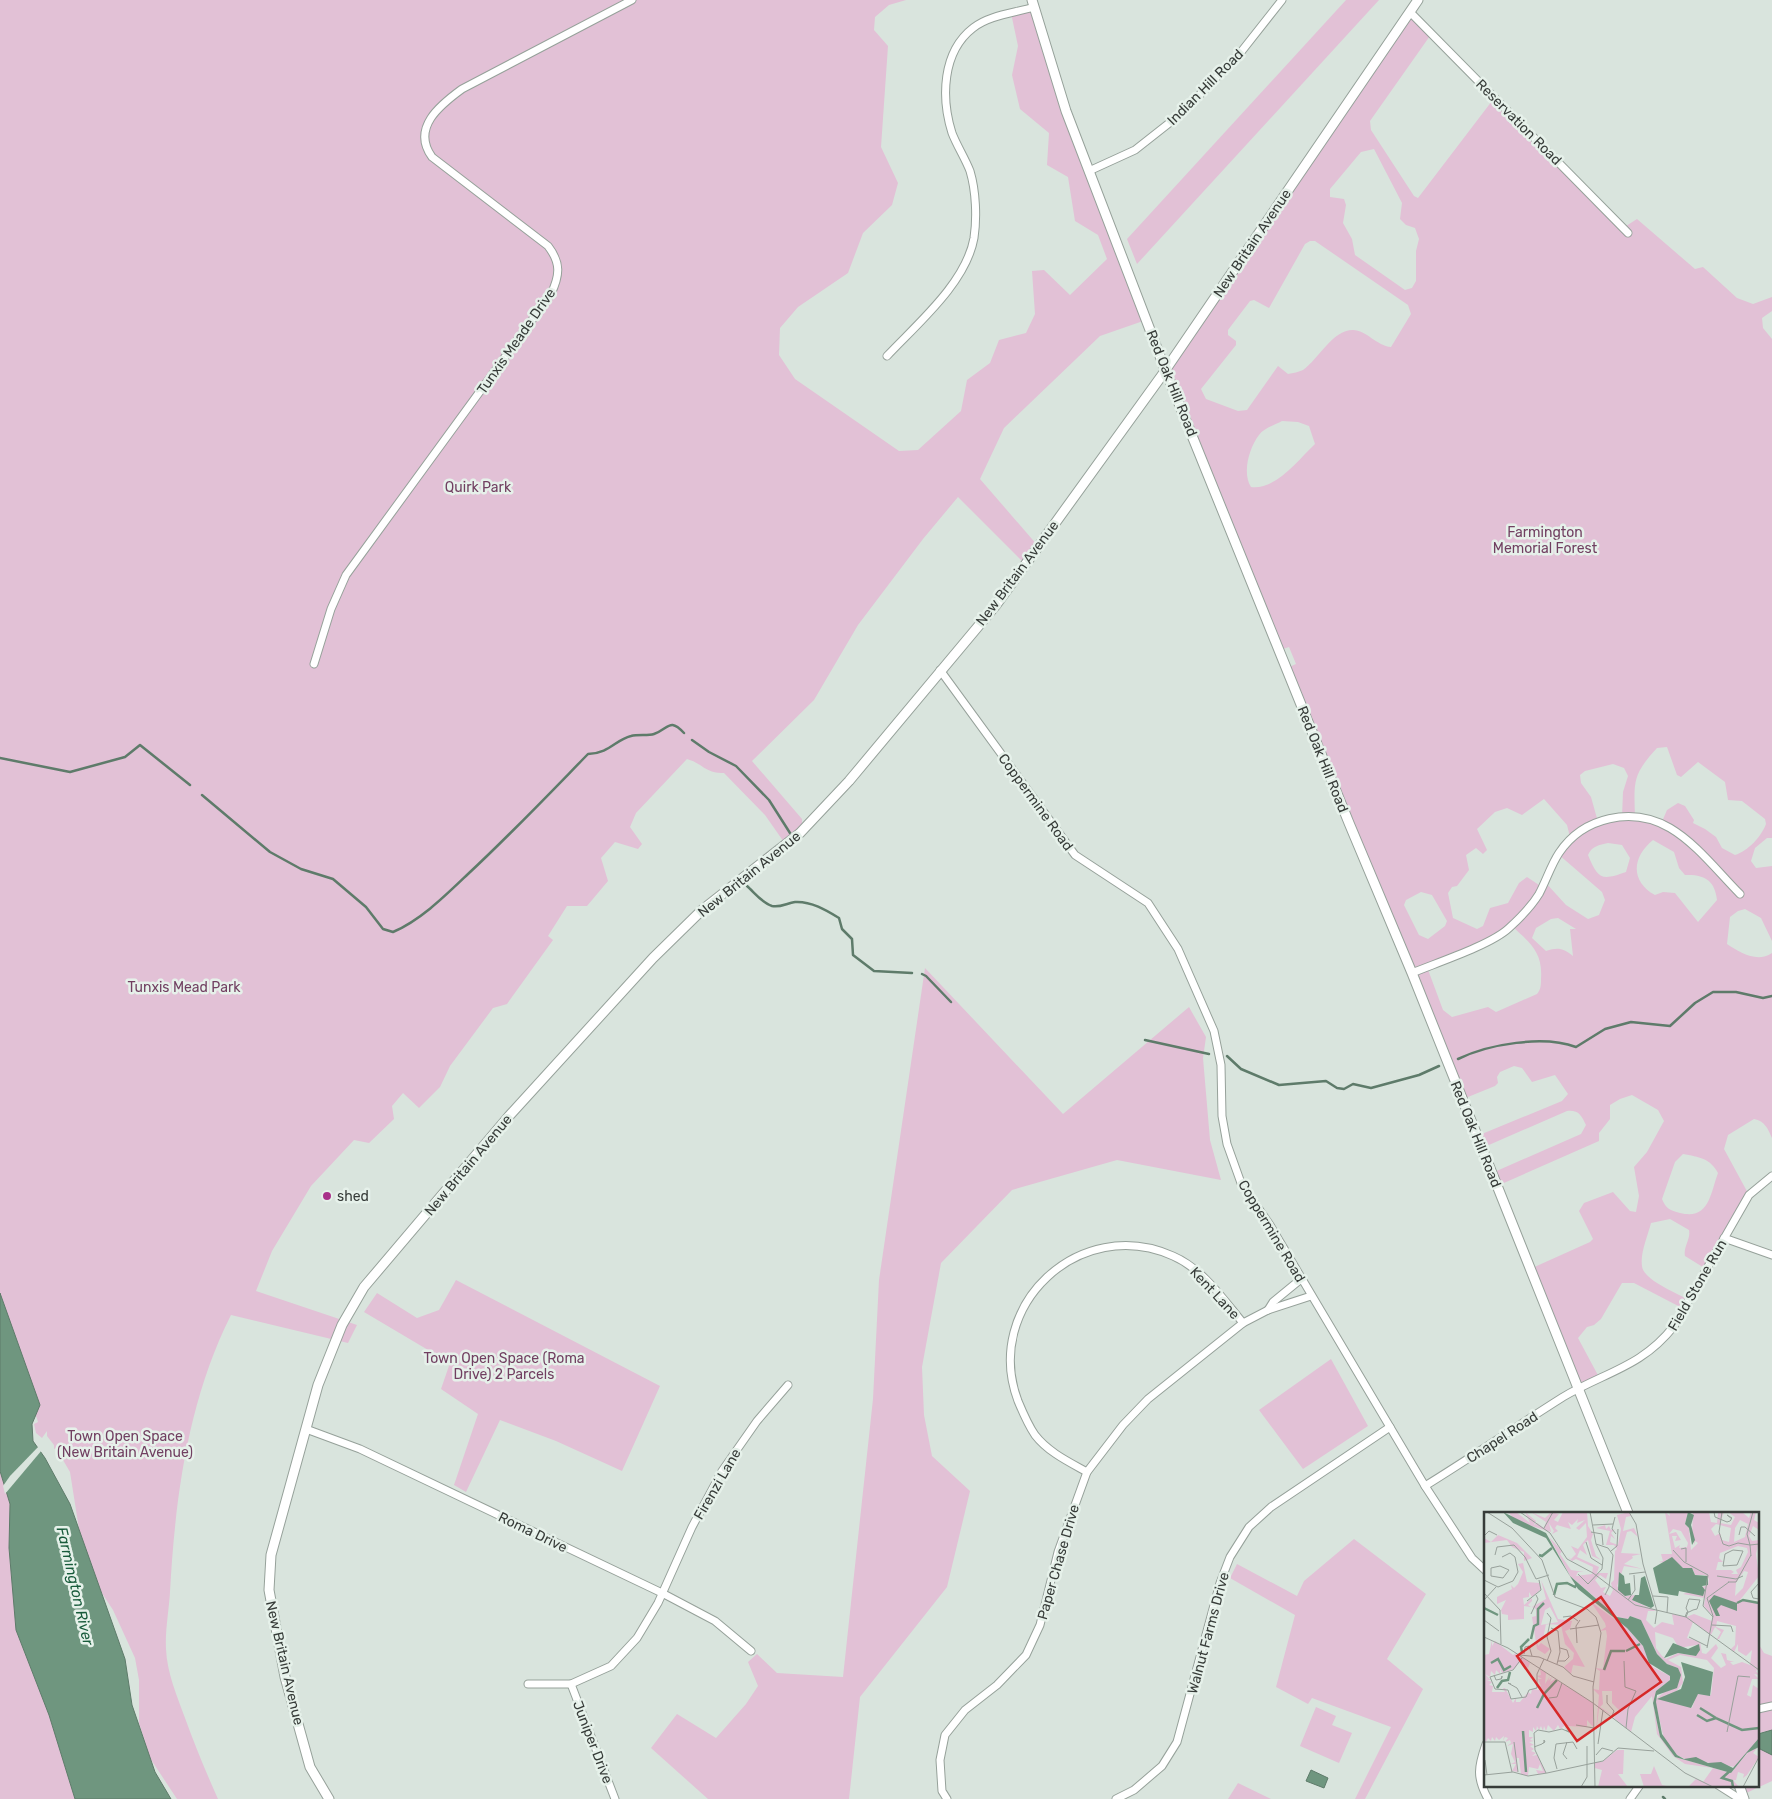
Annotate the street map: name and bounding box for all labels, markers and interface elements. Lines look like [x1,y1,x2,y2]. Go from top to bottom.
street label: Indian Hill Road [1164,46,1247,129]
street label: Reservation Road [1472,76,1565,169]
street label: New Britain Avenue [1210,186,1295,301]
street label: Tunxis Meade Drive [473,285,559,398]
street label: Red Oak Hill Road [1142,328,1201,439]
park label: Quirk Park [445,479,512,496]
street label: New Britain Avenue [972,517,1062,629]
park label: Farmington Memorial Forest [1493,524,1598,557]
street label: Red Oak Hill Road [1293,704,1352,815]
street label: Coppermine Road [995,750,1077,854]
street label: New Britain Avenue [695,828,804,921]
park label: Tunxis Mead Park [128,979,241,996]
street label: Red Oak Hill Road [1446,1079,1505,1190]
street label: New Britain Avenue [421,1111,516,1219]
street label: Coppermine Road [1234,1177,1309,1285]
place label: shed [337,1188,369,1205]
marker: shed [321,1190,333,1202]
street label: Field Stone Run [1664,1237,1730,1334]
street label: Kent Lane [1186,1264,1243,1323]
park label: Town Open Space (Roma Drive) 2 Parcels [423,1350,585,1383]
street label: Chapel Road [1463,1408,1541,1467]
park label: Town Open Space (New Britain Avenue) [57,1428,193,1461]
street label: Firenzi Lane [690,1446,745,1523]
street label: Paper Chase Drive [1034,1503,1083,1622]
street label: Roma Drive [496,1508,570,1556]
inset map [1484,1512,1760,1786]
water label: Farmington River [53,1525,98,1648]
street label: Walnut Farms Drive [1184,1570,1233,1696]
street label: New Britain Avenue [262,1599,307,1727]
street label: Juniper Drive [569,1698,616,1786]

